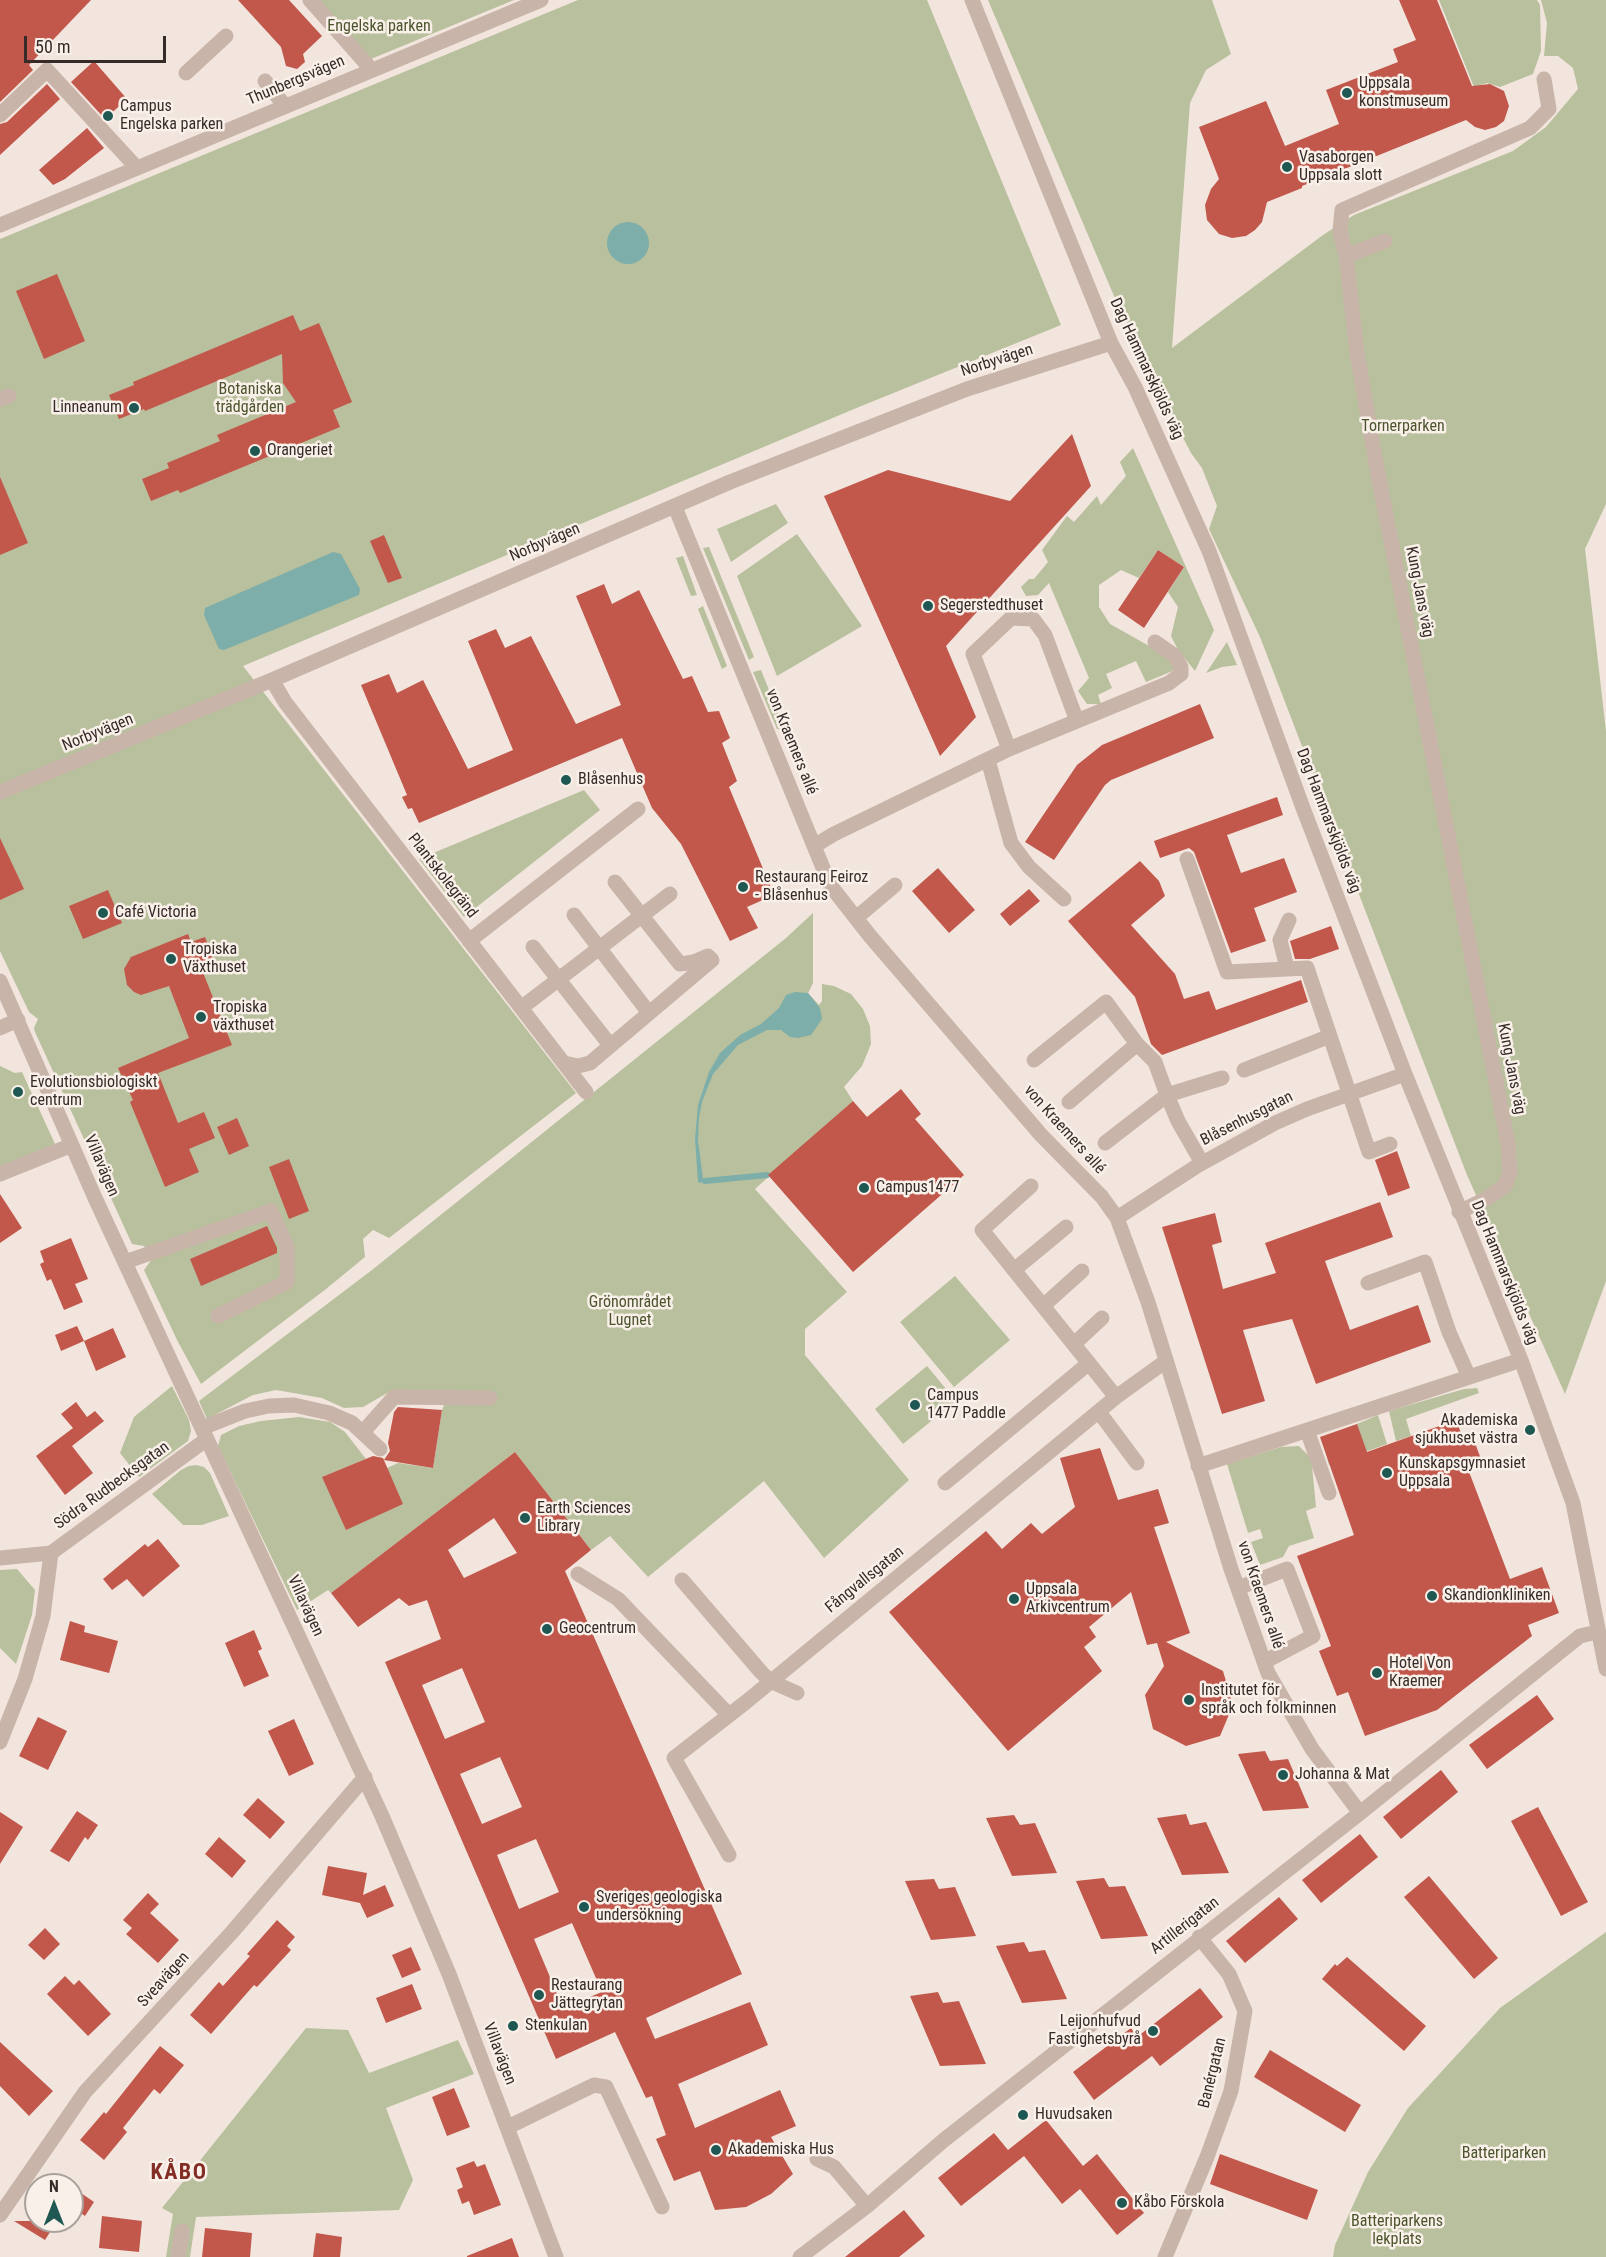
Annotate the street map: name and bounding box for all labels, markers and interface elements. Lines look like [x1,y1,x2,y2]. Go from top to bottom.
park label: Engelska parken [327,17,431,37]
scale bar [27,24,170,62]
text: 50 m [35,36,70,57]
street label: Thunbergsvägen [244,52,348,110]
place label: Uppsala konstmuseum [1359,74,1448,112]
marker: Uppsala konstmuseum [1340,86,1354,100]
place label: Campus Engelska parken [120,97,223,135]
marker: Campus Engelska parken [101,109,115,123]
place label: Vasaborgen Uppsala slott [1299,148,1382,186]
marker: Vasaborgen Uppsala slott [1280,160,1294,174]
street label: Dag Hammarskjölds väg [1105,295,1187,443]
street label: Norbyvägen [958,340,1036,382]
park label: Botaniska trädgården [216,380,284,418]
place label: Linneanum [53,398,122,418]
marker: Linneanum [127,401,141,415]
park label: Tornerparken [1361,417,1445,437]
place label: Orangeriet [267,441,333,461]
marker: Orangeriet [248,444,262,458]
street label: Norbyvägen [507,520,583,566]
street label: Kung Jans väg [1401,545,1437,639]
place label: Segerstedthuset [940,596,1043,616]
marker: Segerstedthuset [921,599,935,613]
street label: von Kraemers allé [761,686,821,798]
street label: Norbyvägen [60,710,136,756]
street label: Dag Hammarskjölds väg [1292,746,1364,896]
place label: Blåsenhus [578,770,643,790]
marker: Blåsenhus [559,773,573,787]
street label: Plantskolegränd [403,830,481,922]
place label: Restaurang Feiroz - Blåsenhus [755,868,868,906]
marker: Restaurang Feiroz - Blåsenhus [736,880,750,894]
place label: Café Victoria [115,903,197,923]
marker: Café Victoria [96,906,110,920]
place label: Tropiska Växthuset [183,940,246,978]
marker: Tropiska Växthuset [164,952,178,966]
place label: Tropiska växthuset [213,998,274,1036]
marker: Tropiska växthuset [194,1010,208,1024]
street label: Kung Jans väg [1493,1022,1529,1116]
place label: Evolutionsbiologiskt centrum [30,1073,158,1111]
street label: von Kraemers allé [1019,1082,1109,1178]
marker: Evolutionsbiologiskt centrum [11,1085,25,1099]
street label: Blåsenhusgatan [1198,1088,1296,1150]
street label: Villavägen [79,1132,123,1200]
place label: Campus1477 [876,1178,959,1198]
marker: Campus1477 [857,1181,871,1195]
street label: Dag Hammarskjölds väg [1466,1198,1542,1348]
park label: Grönområdet Lugnet [589,1293,671,1331]
place label: Campus 1477 Paddle [927,1386,1006,1424]
marker: Campus 1477 Paddle [908,1398,922,1412]
place label: Akademiska sjukhuset västra [1415,1411,1518,1449]
marker: Akademiska sjukhuset västra [1523,1423,1537,1437]
street label: Södra Rudbecksgatan [51,1438,173,1534]
place label: Kunskapsgymnasiet Uppsala [1399,1454,1526,1492]
marker: Kunskapsgymnasiet Uppsala [1380,1466,1394,1480]
place label: Earth Sciences Library [537,1499,631,1537]
marker: Earth Sciences Library [518,1511,532,1525]
street label: von Kraemers allé [1233,1539,1287,1651]
street label: Fångvallsgatan [822,1542,908,1618]
street label: Villavägen [283,1572,327,1640]
place label: Uppsala Arkivcentrum [1026,1580,1110,1618]
place label: Skandionkliniken [1444,1586,1551,1606]
marker: Skandionkliniken [1425,1589,1439,1603]
marker: Uppsala Arkivcentrum [1007,1592,1021,1606]
place label: Geocentrum [559,1619,636,1639]
marker: Geocentrum [540,1622,554,1636]
place label: Hotel Von Kraemer [1389,1654,1451,1692]
marker: Hotel Von Kraemer [1370,1666,1384,1680]
place label: Institutet för språk och folkminnen [1201,1681,1337,1719]
marker: Institutet för språk och folkminnen [1182,1693,1196,1707]
place label: Johanna & Mat [1295,1765,1390,1785]
marker: Johanna & Mat [1276,1768,1290,1782]
place label: Sveriges geologiska undersökning [596,1888,722,1926]
street label: Artillerigatan [1147,1893,1223,1959]
marker: Sveriges geologiska undersökning [577,1900,591,1914]
street label: Sveavägen [134,1948,194,2012]
place label: Restaurang Jättegrytan [551,1976,623,2014]
marker: Restaurang Jättegrytan [532,1988,546,2002]
place label: Leijonhufvud Fastighetsbyrå [1048,2012,1141,2050]
place label: Stenkulan [525,2016,587,2036]
marker: Stenkulan [506,2019,520,2033]
street label: Villavägen [478,2020,520,2088]
marker: Leijonhufvud Fastighetsbyrå [1146,2024,1160,2038]
street label: Banérgatan [1195,2036,1231,2110]
place label: Huvudsaken [1035,2105,1112,2125]
marker: Huvudsaken [1016,2108,1030,2122]
place label: Akademiska Hus [728,2140,834,2160]
marker: Akademiska Hus [709,2143,723,2157]
park label: Batteriparken [1462,2144,1546,2164]
district label: KÅBO [151,2160,207,2186]
north arrow [24,2173,84,2233]
text: N [49,2177,59,2196]
place label: Kåbo Förskola [1134,2193,1224,2213]
marker: Kåbo Förskola [1115,2196,1129,2210]
park label: Batteriparkens lekplats [1351,2212,1443,2250]

